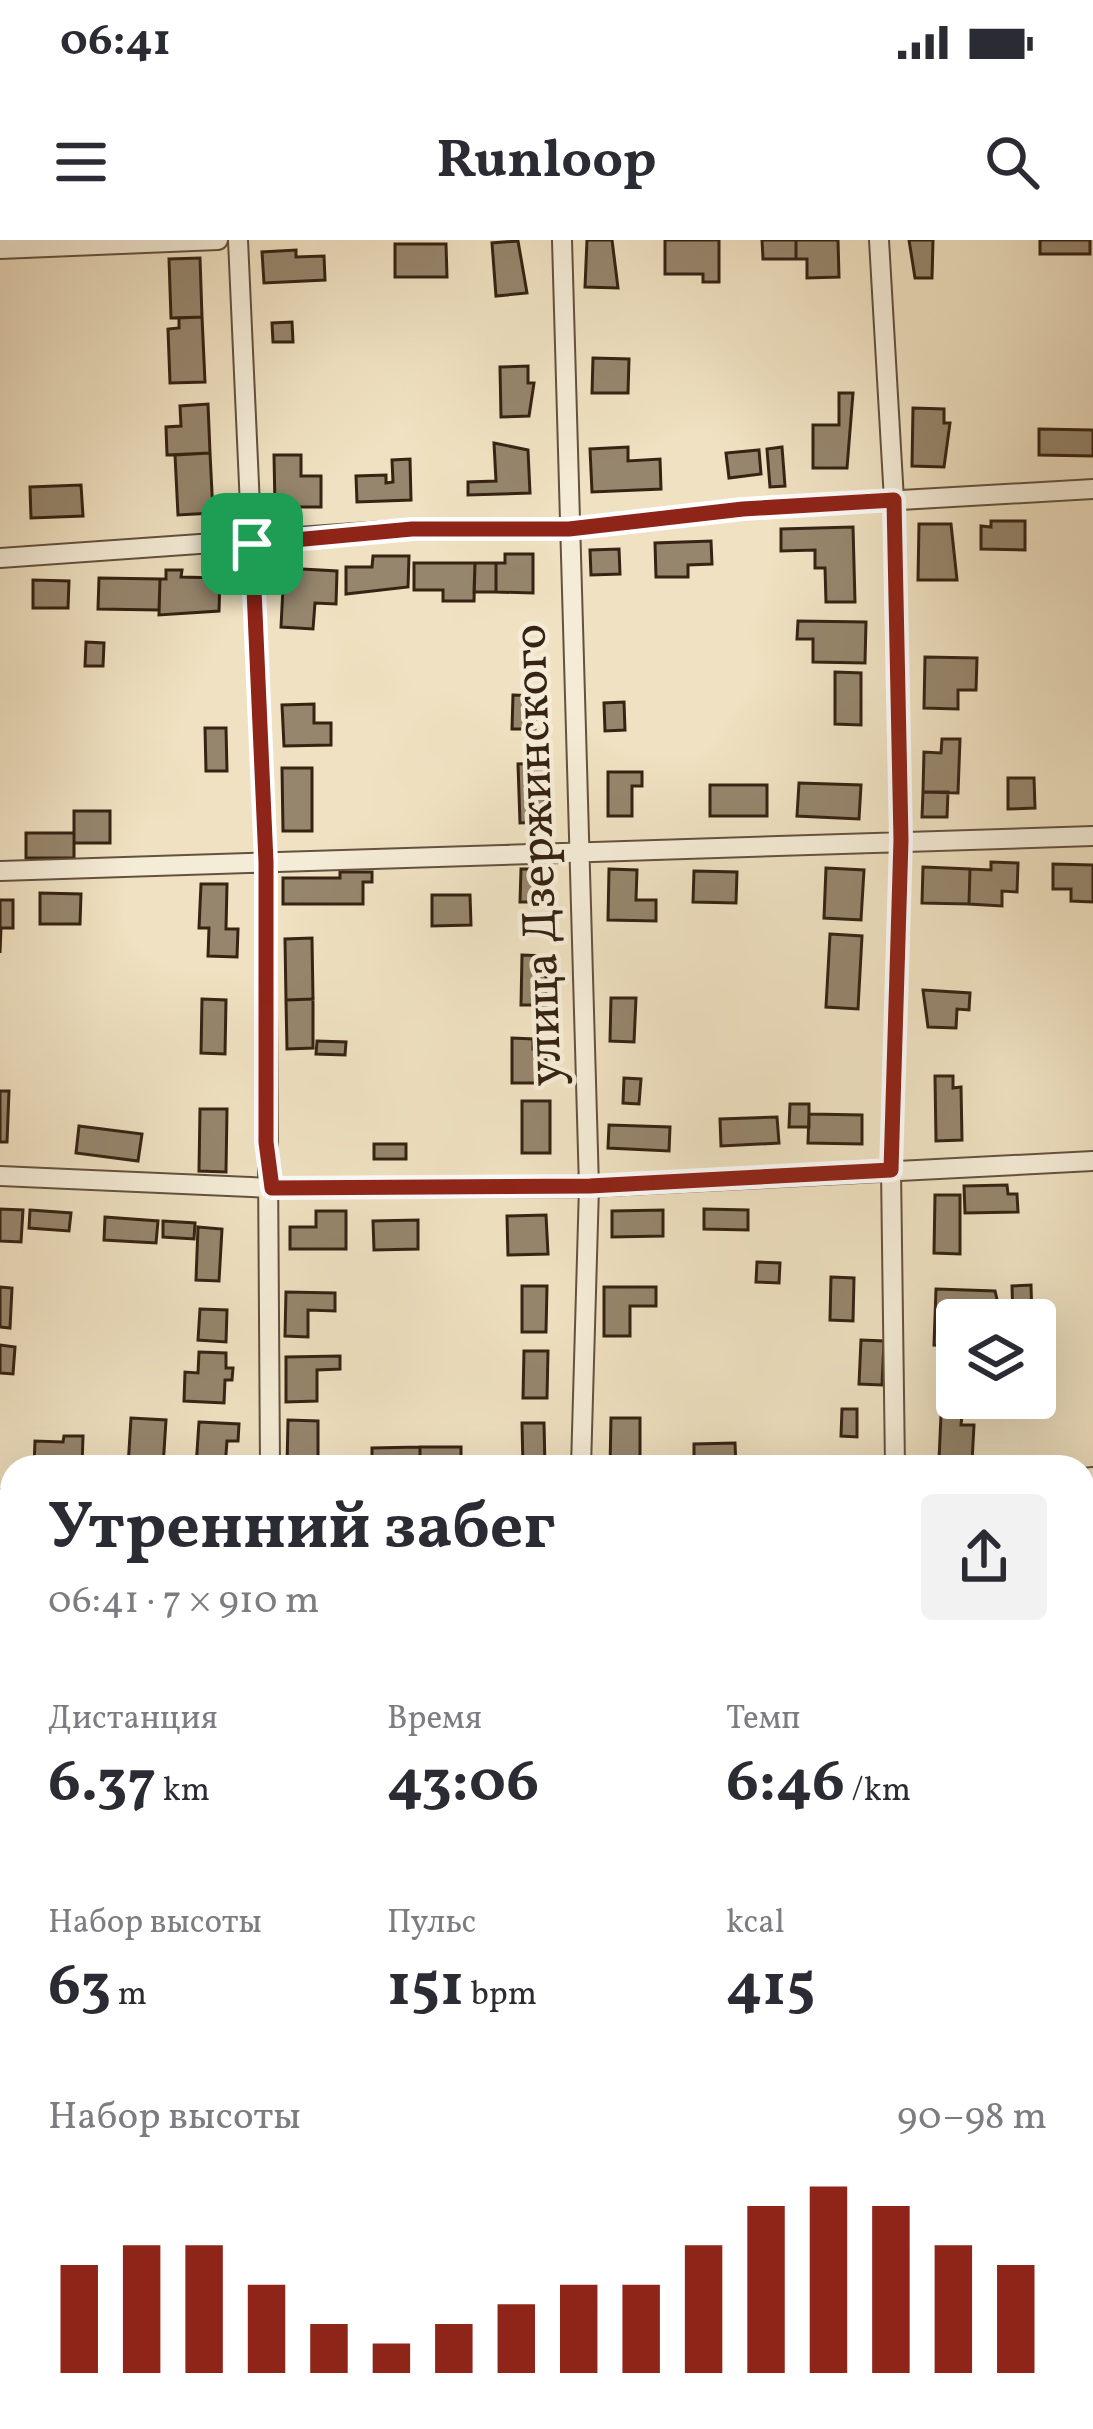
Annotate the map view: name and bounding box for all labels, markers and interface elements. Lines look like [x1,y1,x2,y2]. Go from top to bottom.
text: 06:41 [60,11,171,74]
text: Runloop [436,125,657,200]
icon: menu [48,129,114,195]
icon: search [979,129,1045,195]
pin [201,493,303,595]
icon: arrive [219,511,285,577]
street label: улица Дзержинского [498,623,582,1087]
map controls [936,1299,1056,1419]
button: layers [936,1299,1056,1419]
text: Утренний забег [48,1484,555,1576]
button: share [921,1494,1047,1620]
text: 06:41 · 7 × 910 m [48,1575,320,1629]
text: Дистанция [48,1697,218,1743]
text: Время [387,1697,482,1743]
text: Темп [726,1697,800,1743]
text: 6.37 [48,1743,156,1826]
text: 43:06 [387,1743,539,1826]
text: 6:46 [726,1743,845,1826]
text: km [156,1769,210,1815]
text: /km [845,1769,911,1815]
text: Набор высоты [48,1901,262,1947]
text: Пульс [387,1901,476,1947]
text: kcal [726,1901,785,1947]
text: 63 [48,1947,111,2030]
text: 151 [387,1947,464,2030]
text: 415 [726,1947,815,2030]
text: m [111,1973,147,2019]
text: bpm [464,1973,537,2019]
text: Набор высоты [48,2091,301,2145]
text: 90–98 m [897,2091,1047,2145]

